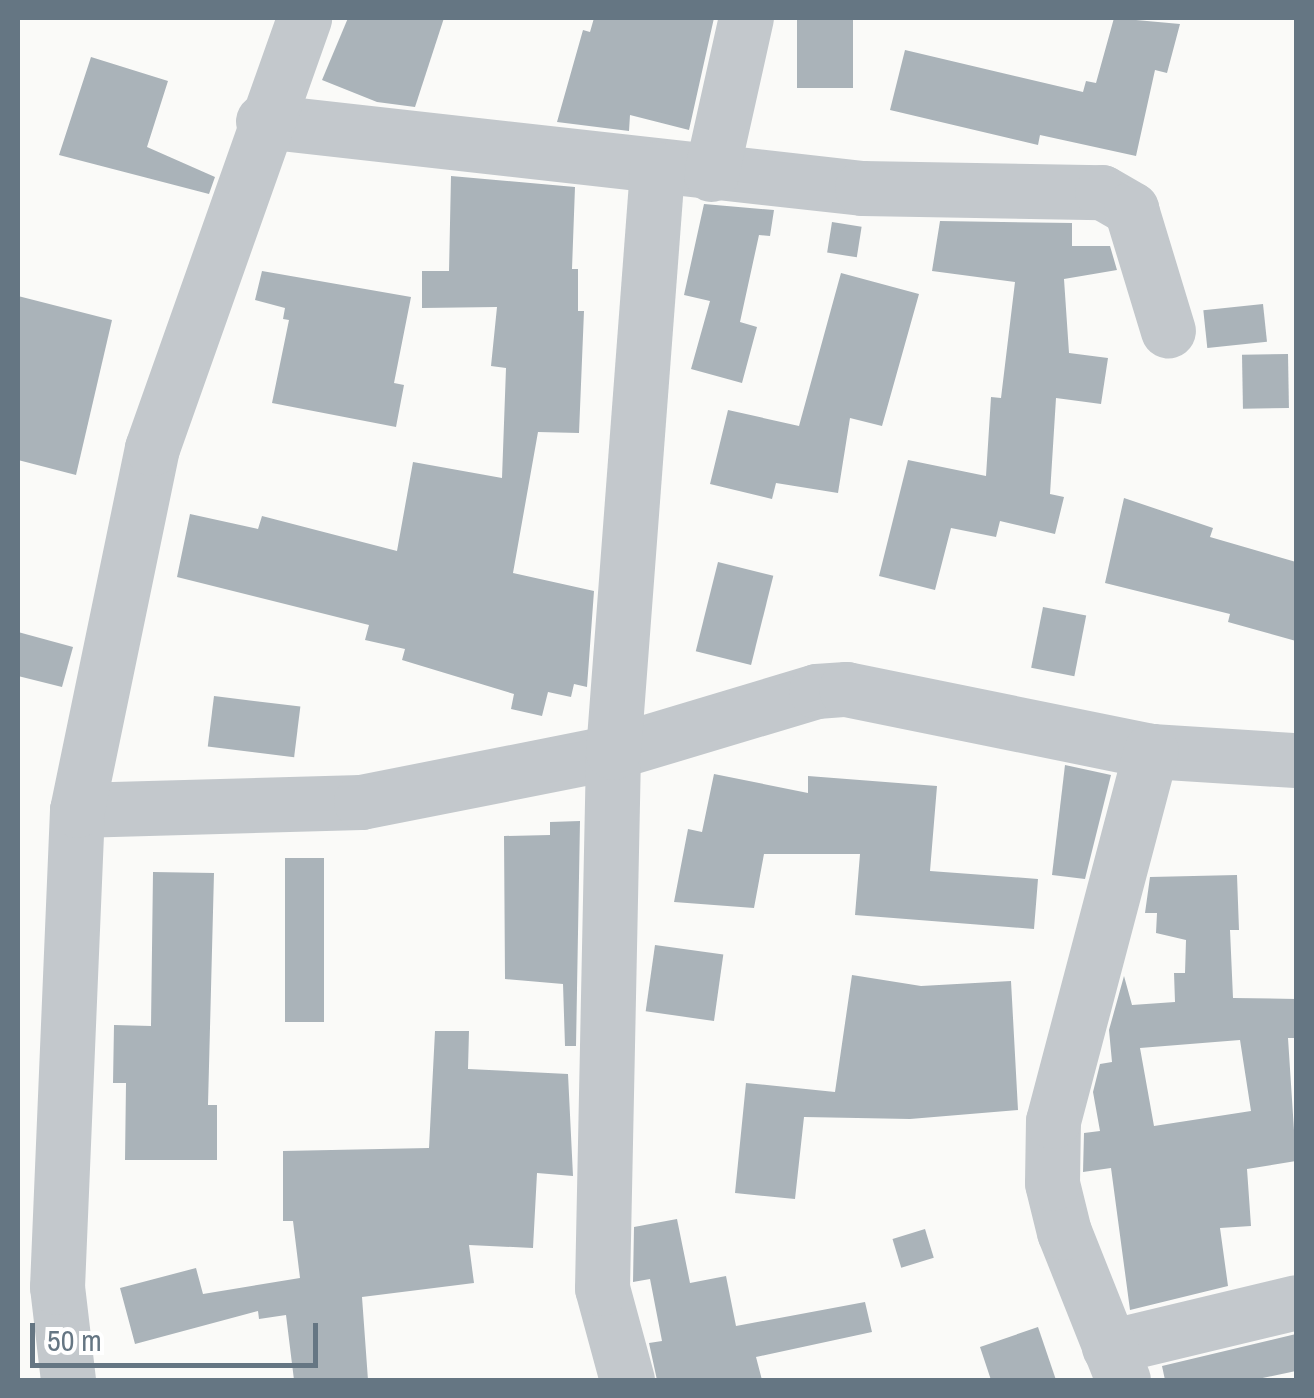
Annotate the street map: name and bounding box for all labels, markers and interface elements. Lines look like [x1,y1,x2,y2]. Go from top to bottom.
scale bar [35,1303,322,1365]
text: 50 m [47,1320,102,1360]

